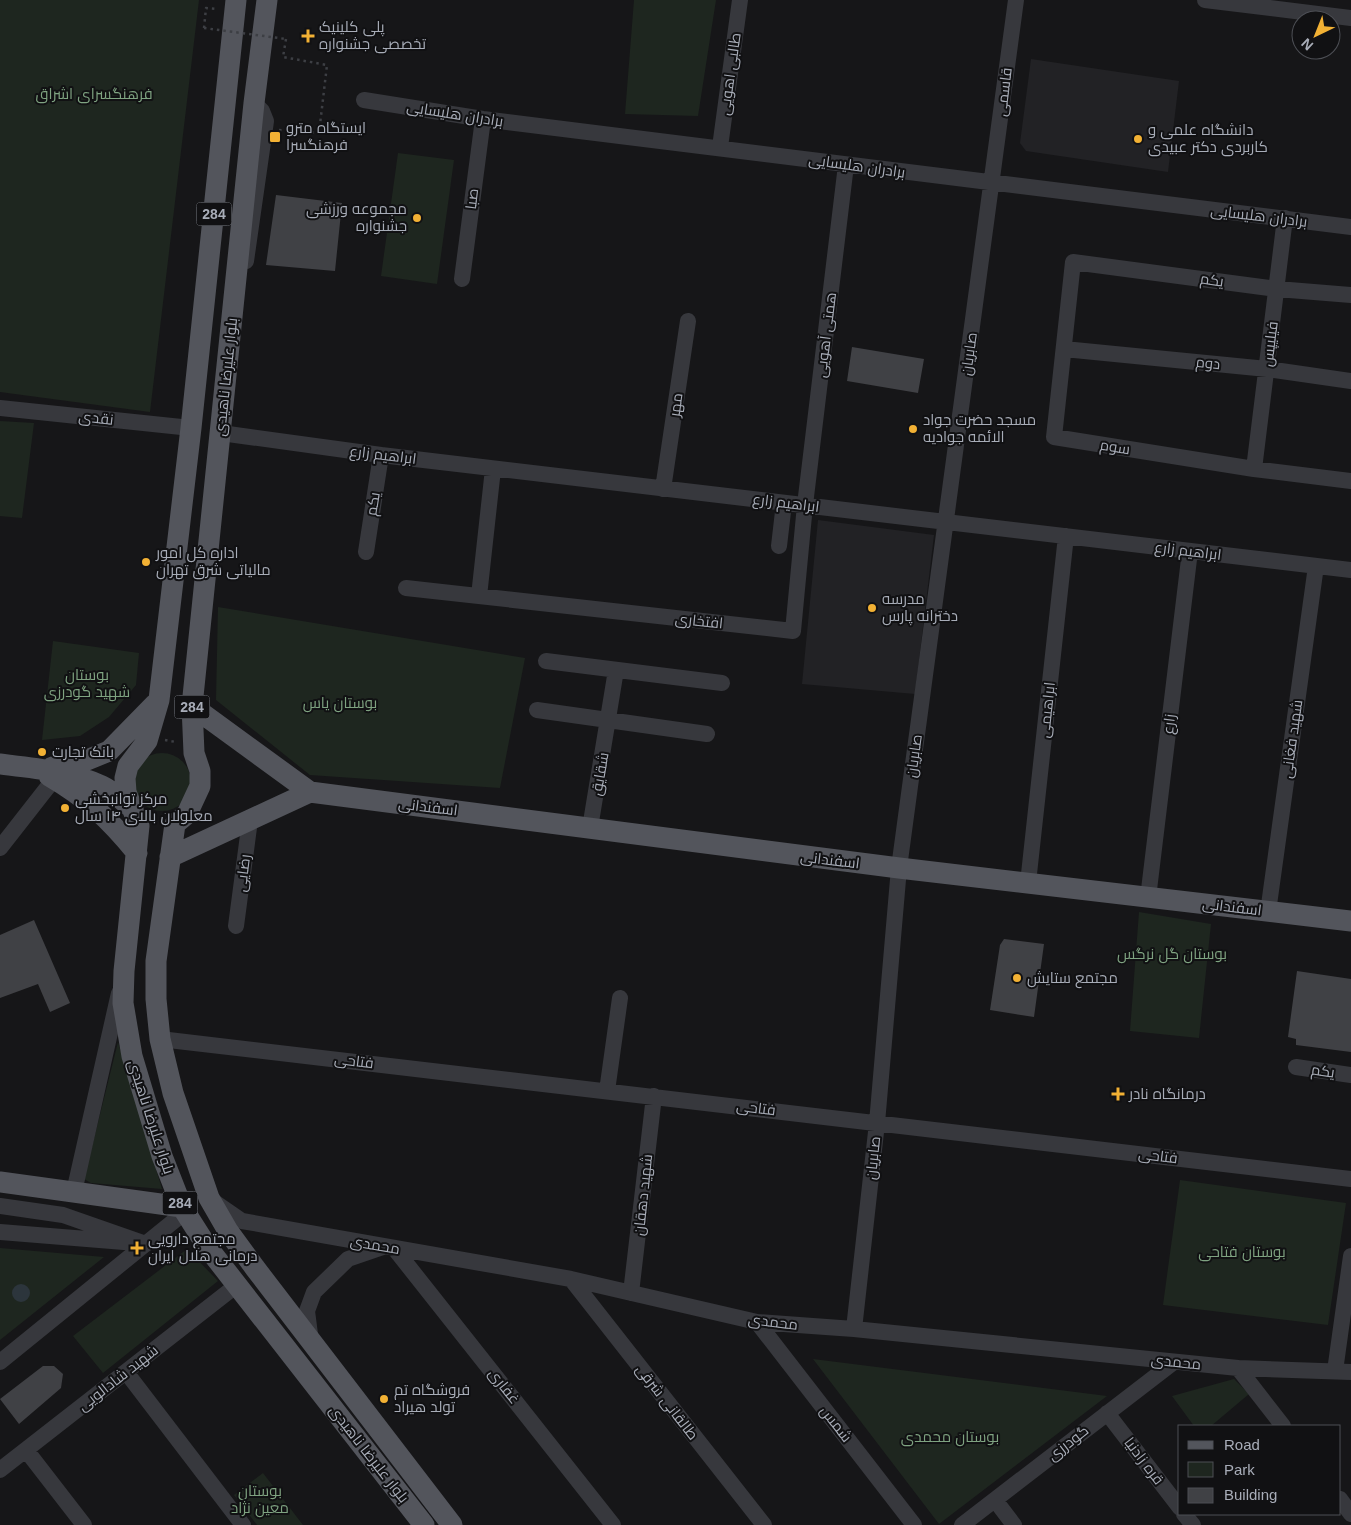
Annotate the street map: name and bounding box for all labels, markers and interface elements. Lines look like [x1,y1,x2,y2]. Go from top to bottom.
north arrow [1291,10,1341,60]
place label: پلی کلینیک تخصصی جشنواره [319,18,426,54]
marker: پلی کلینیک تخصصی جشنواره [301,29,315,43]
street label: طالبی اهویی [715,31,746,117]
text: N [1298,35,1316,54]
street label: قاسمی [992,66,1017,118]
park label: فرهنگسرای اشراق [35,85,153,104]
street label: برادران هلیسایی [405,97,505,132]
place label: ایستگاه مترو فرهنگسرا [286,119,366,154]
place label: دانشگاه علمی و کاربردی دکتر عبیدی [1148,121,1268,157]
marker: ایستگاه مترو فرهنگسرا [268,130,282,144]
marker: دانشگاه علمی و کاربردی دکتر عبیدی [1132,133,1144,145]
street label: برادران هلیسایی [807,150,907,183]
street label: صبا [462,187,481,210]
place label: مجموعه ورزشی جشنواره [306,200,407,235]
street label: برادران هلیسایی [1209,201,1308,232]
road number: 284 [196,202,232,225]
marker: مجموعه ورزشی جشنواره [411,212,423,224]
street label: یکم [1199,269,1225,292]
street label: همتی آهویی [812,291,841,379]
street label: بلوار علیرضا ناهیدی [211,317,242,437]
street label: فیلیپس [1258,320,1283,368]
street label: صابریان [957,331,982,377]
street label: دوم [1195,353,1221,374]
street label: مهر [665,392,688,419]
street label: نقدی [78,407,114,430]
place label: مسجد حضرت جواد الائمه جوادیه [923,411,1036,446]
marker: مسجد حضرت جواد الائمه جوادیه [907,423,919,435]
street label: سوم [1098,436,1131,459]
street label: ابراهیم زارع [348,442,417,470]
street label: ابراهیم زارع [751,490,820,518]
street label: یکم [362,491,385,517]
street label: ابراهیم زارع [1153,538,1222,566]
place label: اداره کل امور مالیاتی شرق تهران [155,544,271,580]
marker: اداره کل امور مالیاتی شرق تهران [140,556,152,568]
place label: مدرسه دخترانه پارس [882,590,958,626]
marker: مدرسه دخترانه پارس [866,602,878,614]
street label: افتخاری [674,610,724,633]
park label: بوستان شهید گودرزی [44,666,130,702]
street label: ابراهیمی [1035,681,1060,739]
park label: بوستان یاس [303,694,377,713]
road number: 284 [174,696,210,719]
street label: شهید فغانی [1278,699,1307,780]
street label: زارع [1159,713,1181,735]
street label: صابریان [902,733,927,779]
place label: بانک تجارت [52,743,114,761]
marker: بانک تجارت [36,746,48,758]
street label: شقایق [587,751,614,797]
place label: مرکز توانبخشی معلولان بالای ۱۴ سال [75,790,213,826]
street label: اسفندانی [397,794,459,821]
marker: مرکز توانبخشی معلولان بالای ۱۴ سال [59,802,71,814]
street label: اسفندانی [799,847,861,874]
street label: رضایی [232,853,255,893]
street label: اسفندانی [1201,894,1263,921]
park label: بوستان گل نرگس [1117,945,1227,964]
place label: مجتمع ستایش [1027,969,1118,989]
marker: مجتمع ستایش [1011,972,1023,984]
street label: فتاحی [333,1050,375,1073]
street label: بلوار علیرضا ناهیدی [123,1058,178,1177]
street label: یکم [1310,1060,1336,1083]
place label: درمانگاه نادر [1128,1085,1206,1103]
marker: درمانگاه نادر [1111,1087,1125,1101]
street label: فتاحی [735,1097,777,1120]
street label: صابریان [862,1135,885,1181]
street label: فتاحی [1137,1145,1179,1168]
street label: شهید دهقان [630,1153,657,1237]
road number: 284 [162,1192,198,1214]
place label: مجتمع دارویی درمانی هلال ایران [148,1230,257,1266]
street label: محمدی [349,1232,401,1259]
marker: مجتمع دارویی درمانی هلال ایران [130,1241,144,1255]
park label: بوستان فتاحی [1198,1243,1286,1262]
street label: محمدی [747,1310,799,1335]
street label: شهید شادالویی [74,1341,162,1416]
street label: محمدی [1150,1350,1202,1375]
street label: طالقانی شرقی [631,1361,702,1444]
street label: غفاری [484,1365,523,1408]
place label: فروشگاه تم تولد هیراد [394,1381,470,1416]
marker: فروشگاه تم تولد هیراد [378,1393,390,1405]
street label: بلوار علیرضا ناهیدی [324,1402,413,1507]
street label: شمس [815,1402,856,1446]
street label: گودرزی [1044,1421,1093,1465]
legend [1178,1425,1341,1515]
park label: بوستان محمدی [901,1428,999,1447]
street label: قره زادنیا [1120,1434,1168,1488]
text: Road [1224,1436,1260,1453]
text: Park [1224,1461,1255,1478]
park label: بوستان معین نژاد [231,1482,289,1518]
text: Building [1224,1486,1277,1503]

